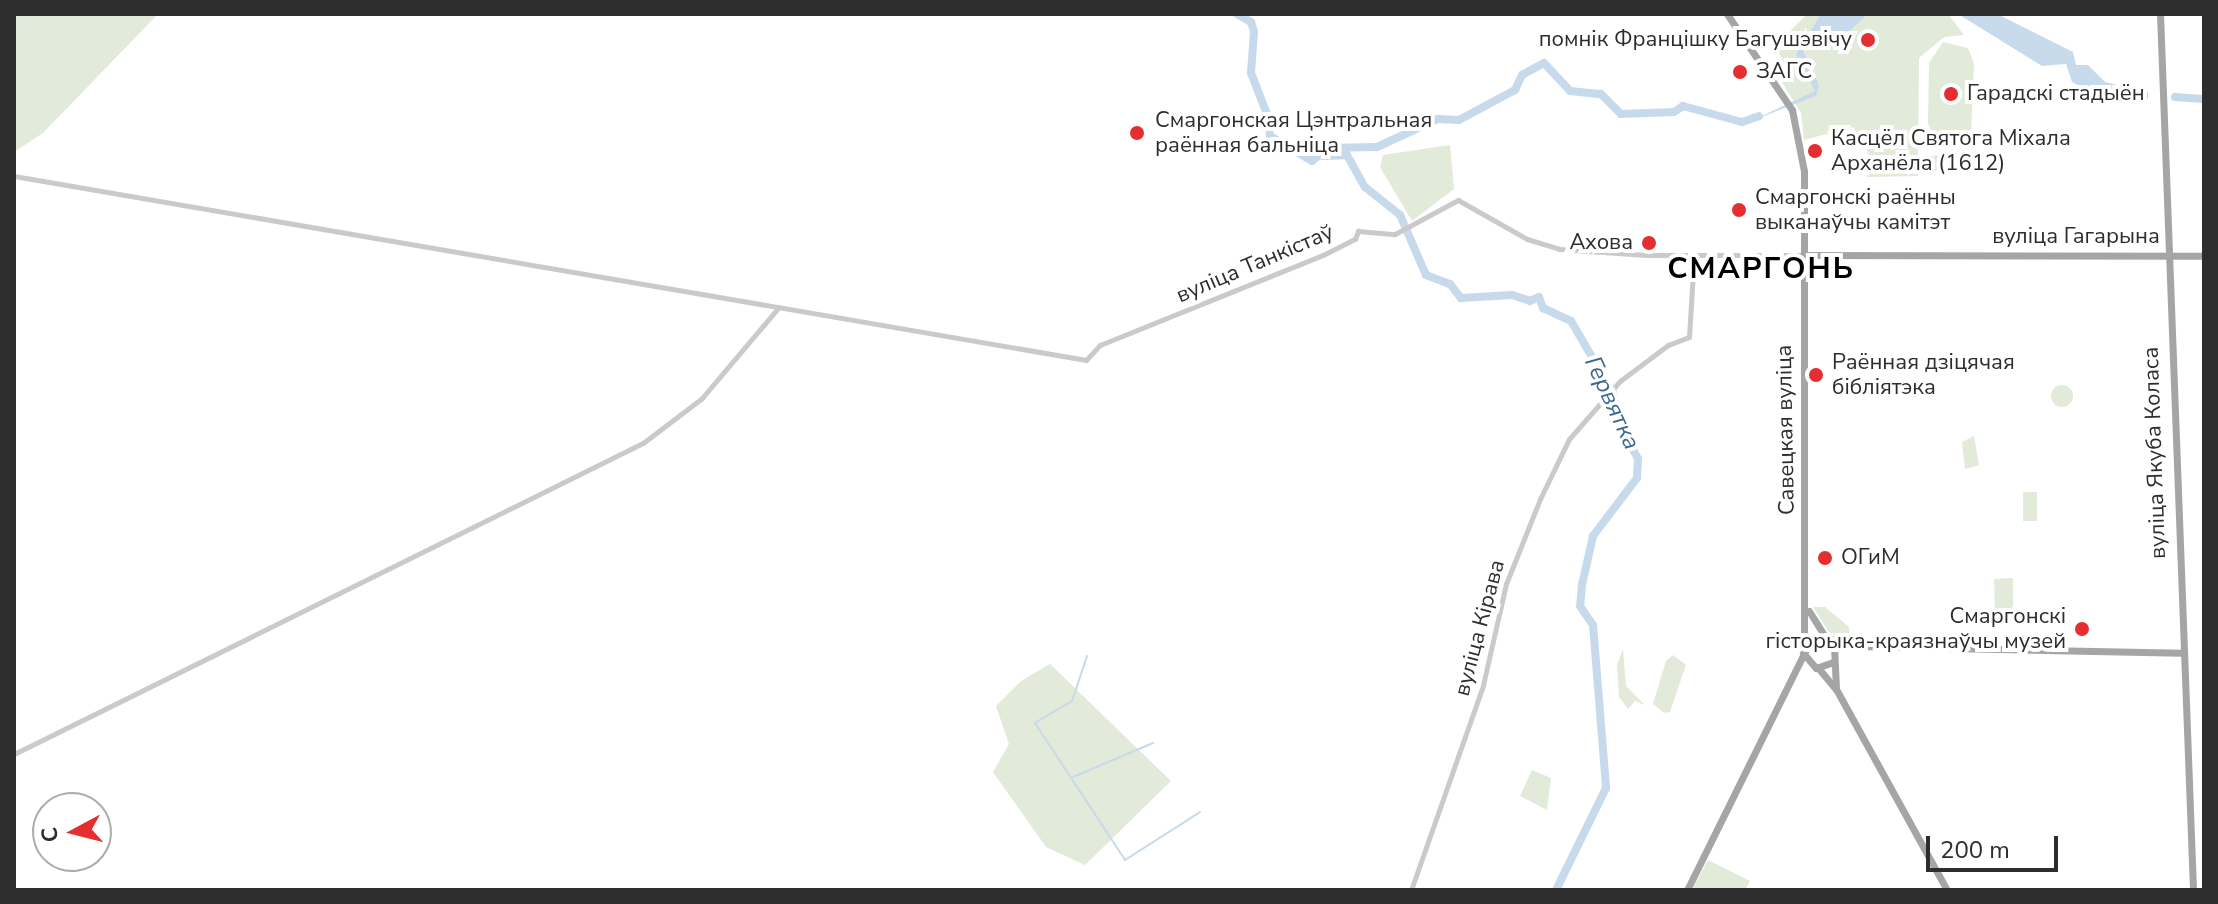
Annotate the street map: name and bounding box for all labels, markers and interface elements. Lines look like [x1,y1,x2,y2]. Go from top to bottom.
place label: помнік Францішку Багушэвічу [1539,27,1852,53]
marker: помнік Францішку Багушэвічу [1859,31,1877,49]
place label: ЗАГС [1756,59,1812,85]
marker: ЗАГС [1731,63,1749,81]
place label: Гарадскі стадыён [1967,81,2145,107]
marker: Гарадскі стадыён [1942,85,1960,103]
place label: Смаргонская Цэнтральная раённая бальніца [1155,107,1432,158]
marker: Смаргонская Цэнтральная раённая бальніца [1126,122,1148,144]
place label: Касцёл Святога Міхала Арханёла (1612) [1831,125,2071,176]
marker: Касцёл Святога Міхала Арханёла (1612) [1806,142,1824,160]
place label: Смаргонскі раённы выканаўчы камітэт [1755,184,1956,236]
marker: Смаргонскі раённы выканаўчы камітэт [1730,201,1748,219]
street label: вуліца Танкістаў [1172,219,1338,309]
street label: вуліца Гагарына [1992,224,2160,250]
place label: Ахова [1569,230,1633,256]
marker: Ахова [1640,234,1658,252]
district label: СМАРГОНЬ [1667,251,1855,287]
street label: Савецкая вуліца [1771,345,1801,515]
street label: вуліца Якуба Коласа [2138,346,2172,560]
place label: Раённая дзіцячая бібліятэка [1832,349,2015,400]
water label: Гервятка [1578,352,1646,454]
marker: Раённая дзіцячая бібліятэка [1807,366,1825,384]
place label: ОГиМ [1841,545,1900,571]
marker: ОГиМ [1816,549,1834,567]
street label: вуліца Кірава [1449,557,1511,699]
place label: Смаргонскі гісторыка-краязнаўчы музей [1766,603,2066,654]
marker: Смаргонскі гісторыка-краязнаўчы музей [2073,620,2091,638]
north arrow [32,792,112,872]
scale bar [1930,820,2062,870]
text: С [34,825,66,844]
text: 200 m [1940,834,2010,866]

